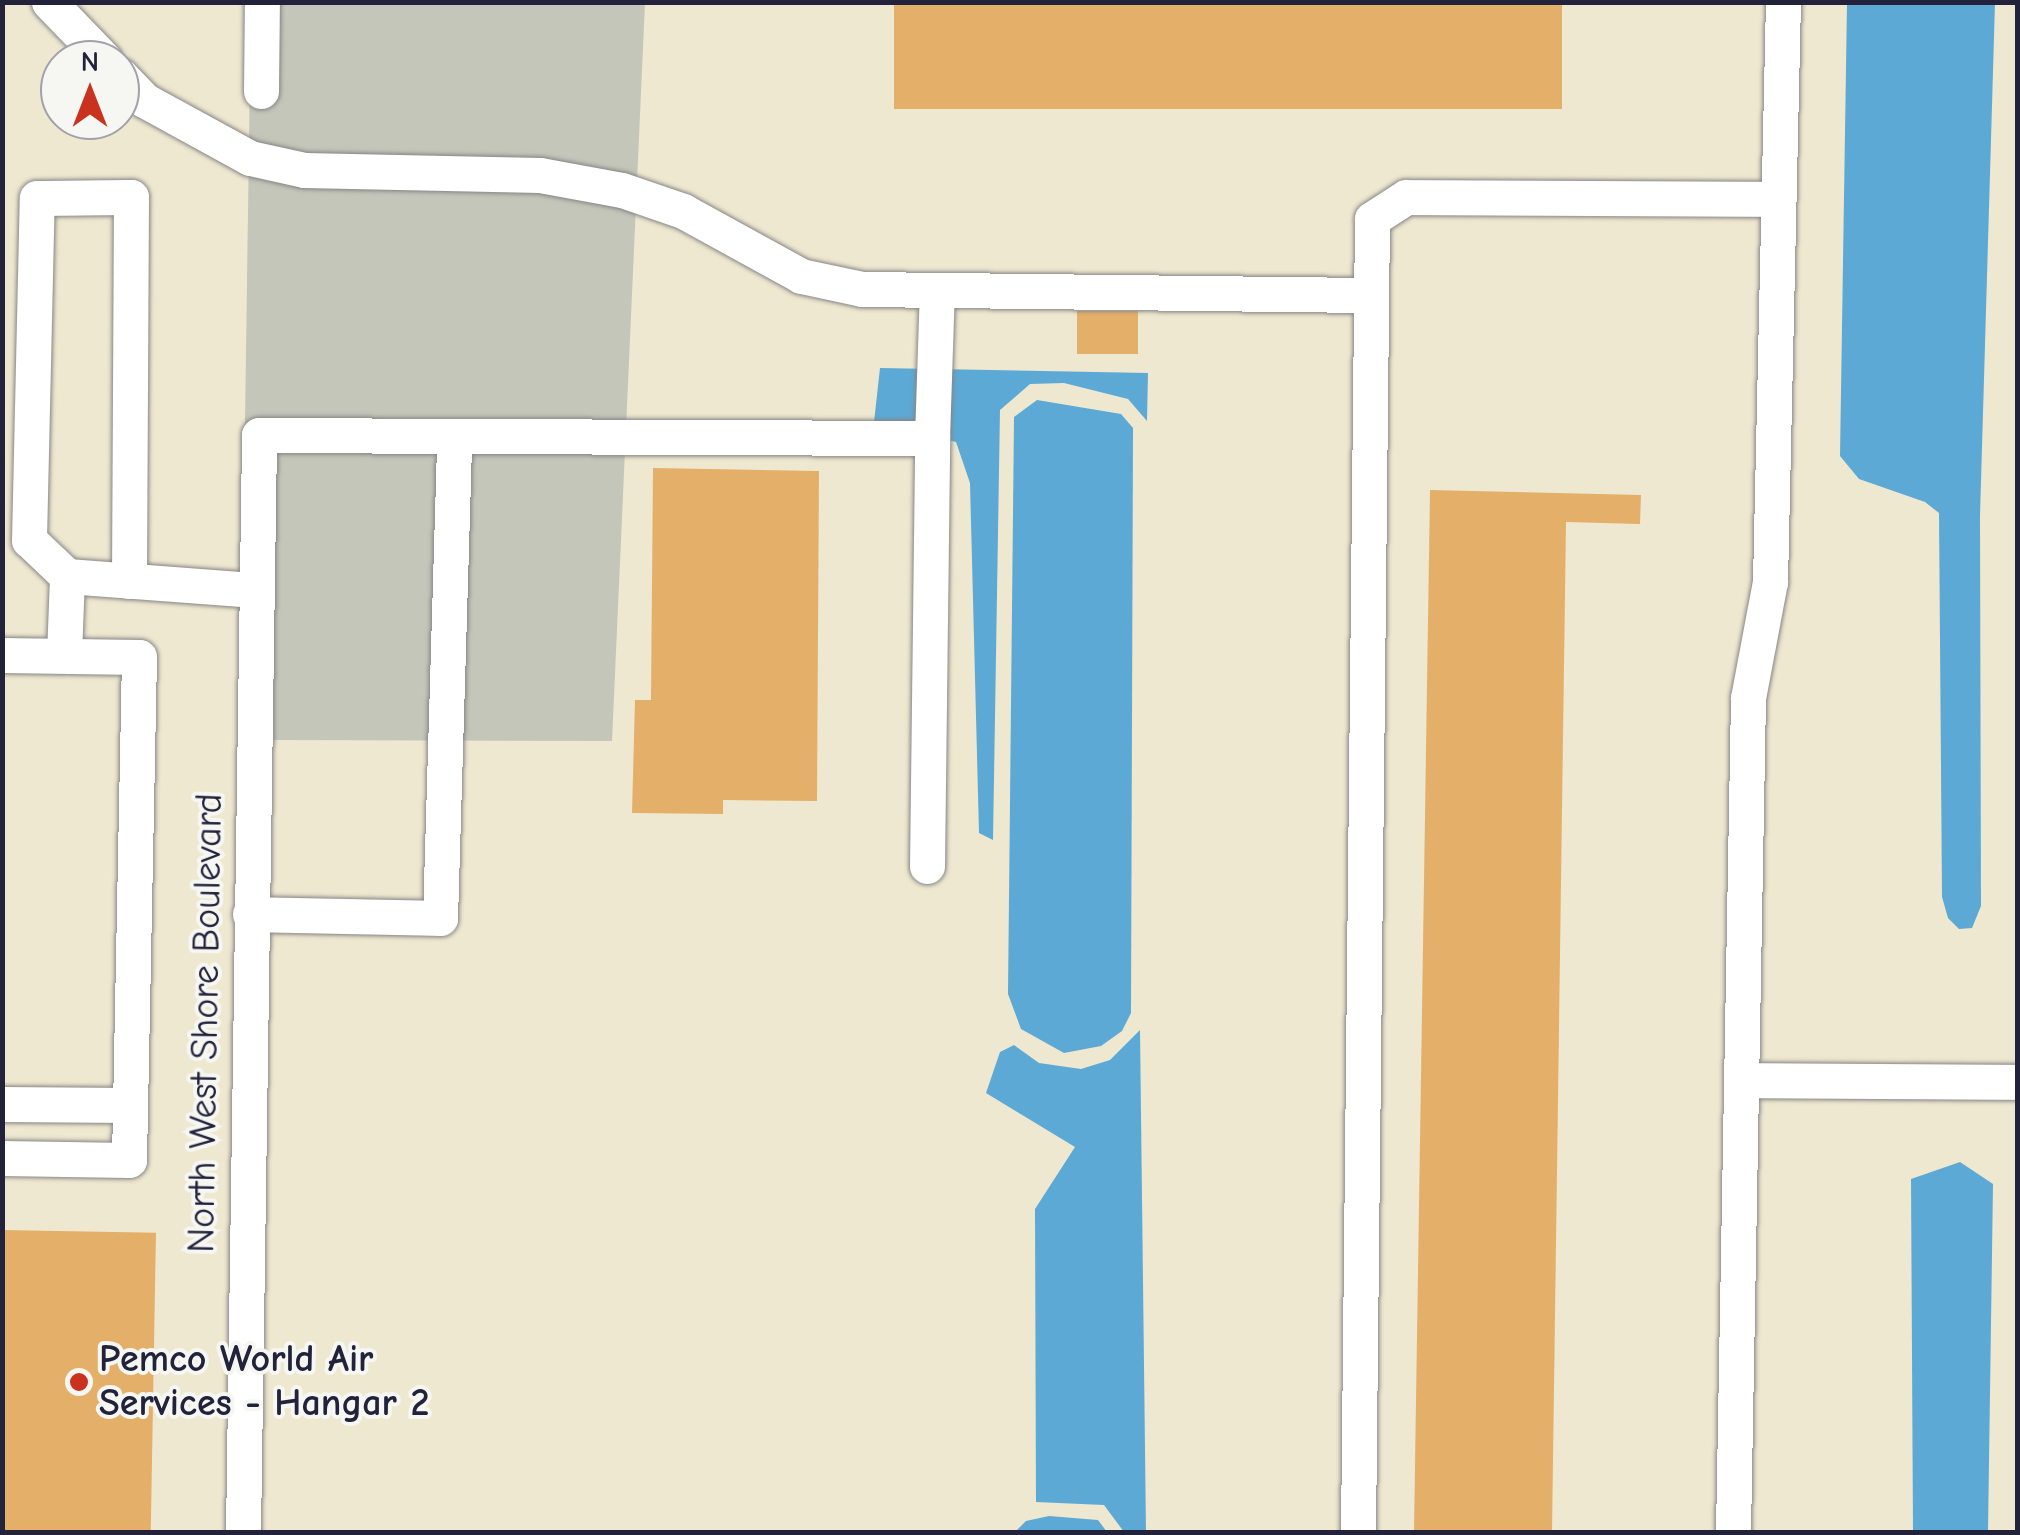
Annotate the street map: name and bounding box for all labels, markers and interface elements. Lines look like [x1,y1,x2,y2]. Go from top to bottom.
north arrow [40,40,140,140]
text: N [81,46,99,78]
street label: North West Shore Boulevard [179,793,233,1253]
place label: Pemco World Air Services - Hangar 2 [99,1337,429,1426]
marker: Pemco World Air Services - Hangar 2 [68,1371,90,1393]

